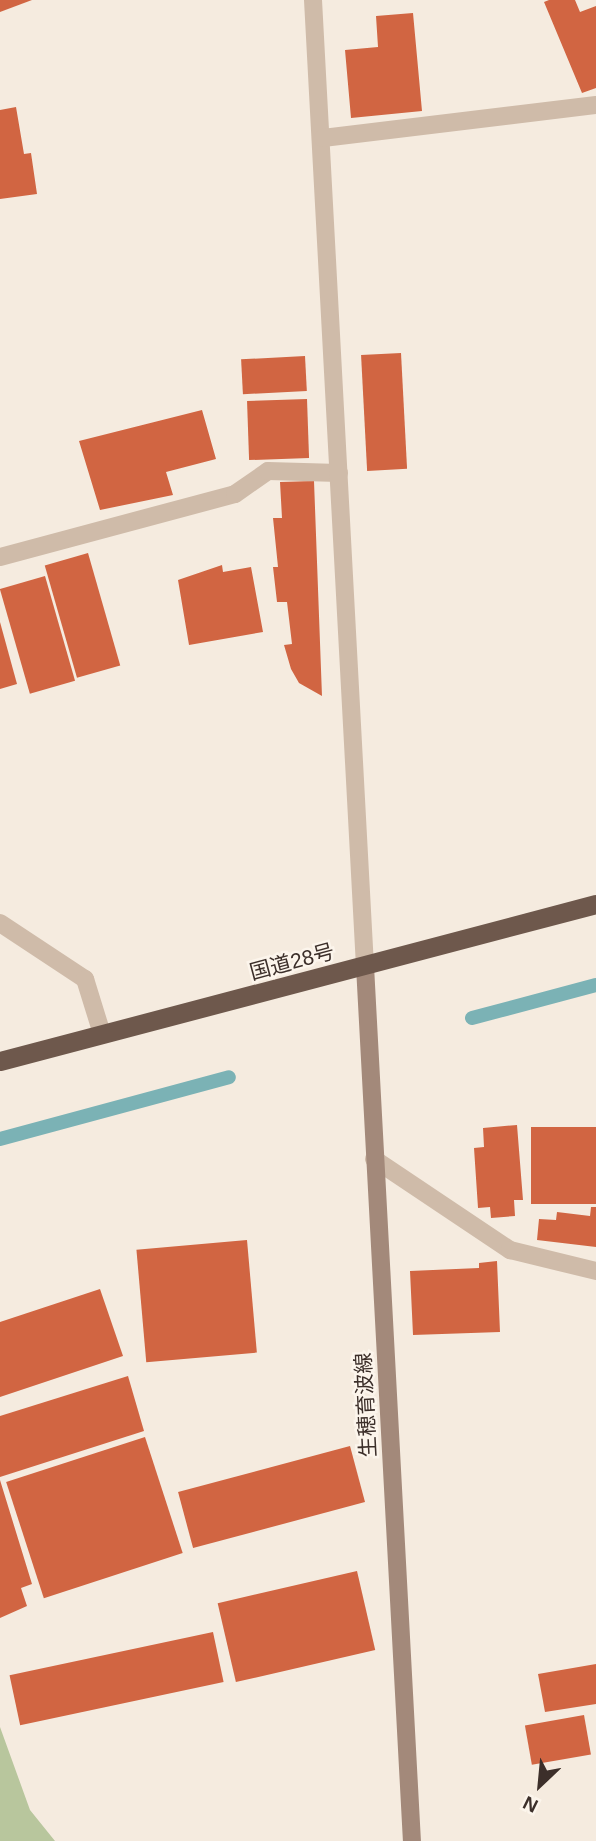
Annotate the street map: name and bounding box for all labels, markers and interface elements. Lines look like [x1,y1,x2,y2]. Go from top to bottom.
street label: 国道28号 [247,939,337,985]
street label: 生穂育波線 [351,1352,381,1458]
north arrow [505,1750,575,1820]
text: N [520,1792,541,1817]

